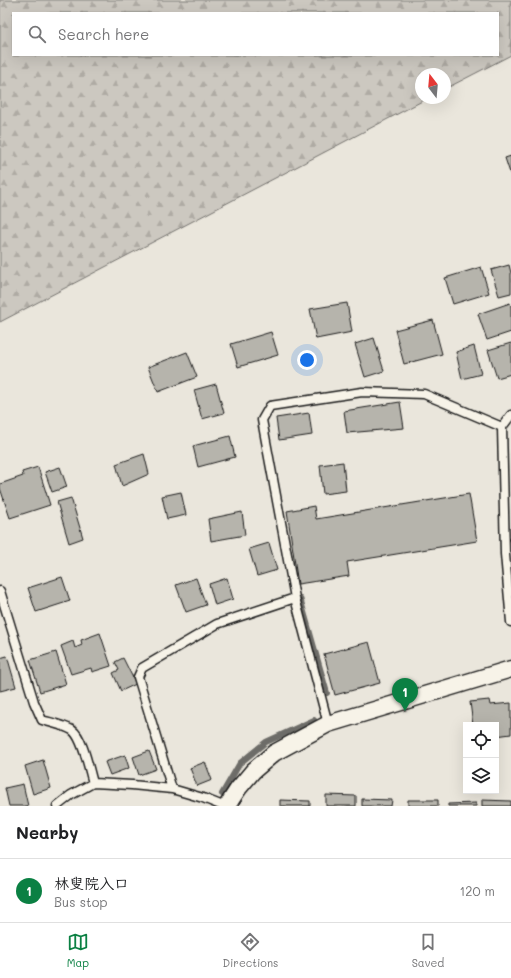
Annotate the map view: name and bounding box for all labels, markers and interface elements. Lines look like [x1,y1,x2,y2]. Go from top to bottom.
search box [12,12,499,56]
icon: search [26,23,48,45]
text: Search here [58,24,149,44]
north arrow [415,68,451,104]
your location [297,350,317,370]
pin: 1 [392,678,418,711]
map controls [463,722,499,794]
button: locate [463,722,499,758]
button: layers [463,758,499,794]
text: Nearby [16,821,78,843]
text: 林叟院入口 [54,873,129,893]
text: 1 [26,882,32,899]
text: 120 m [459,882,495,899]
text: Bus stop [54,893,107,910]
tab: Map [67,931,89,970]
tab: Directions [222,931,278,970]
tab: Saved [412,931,444,970]

